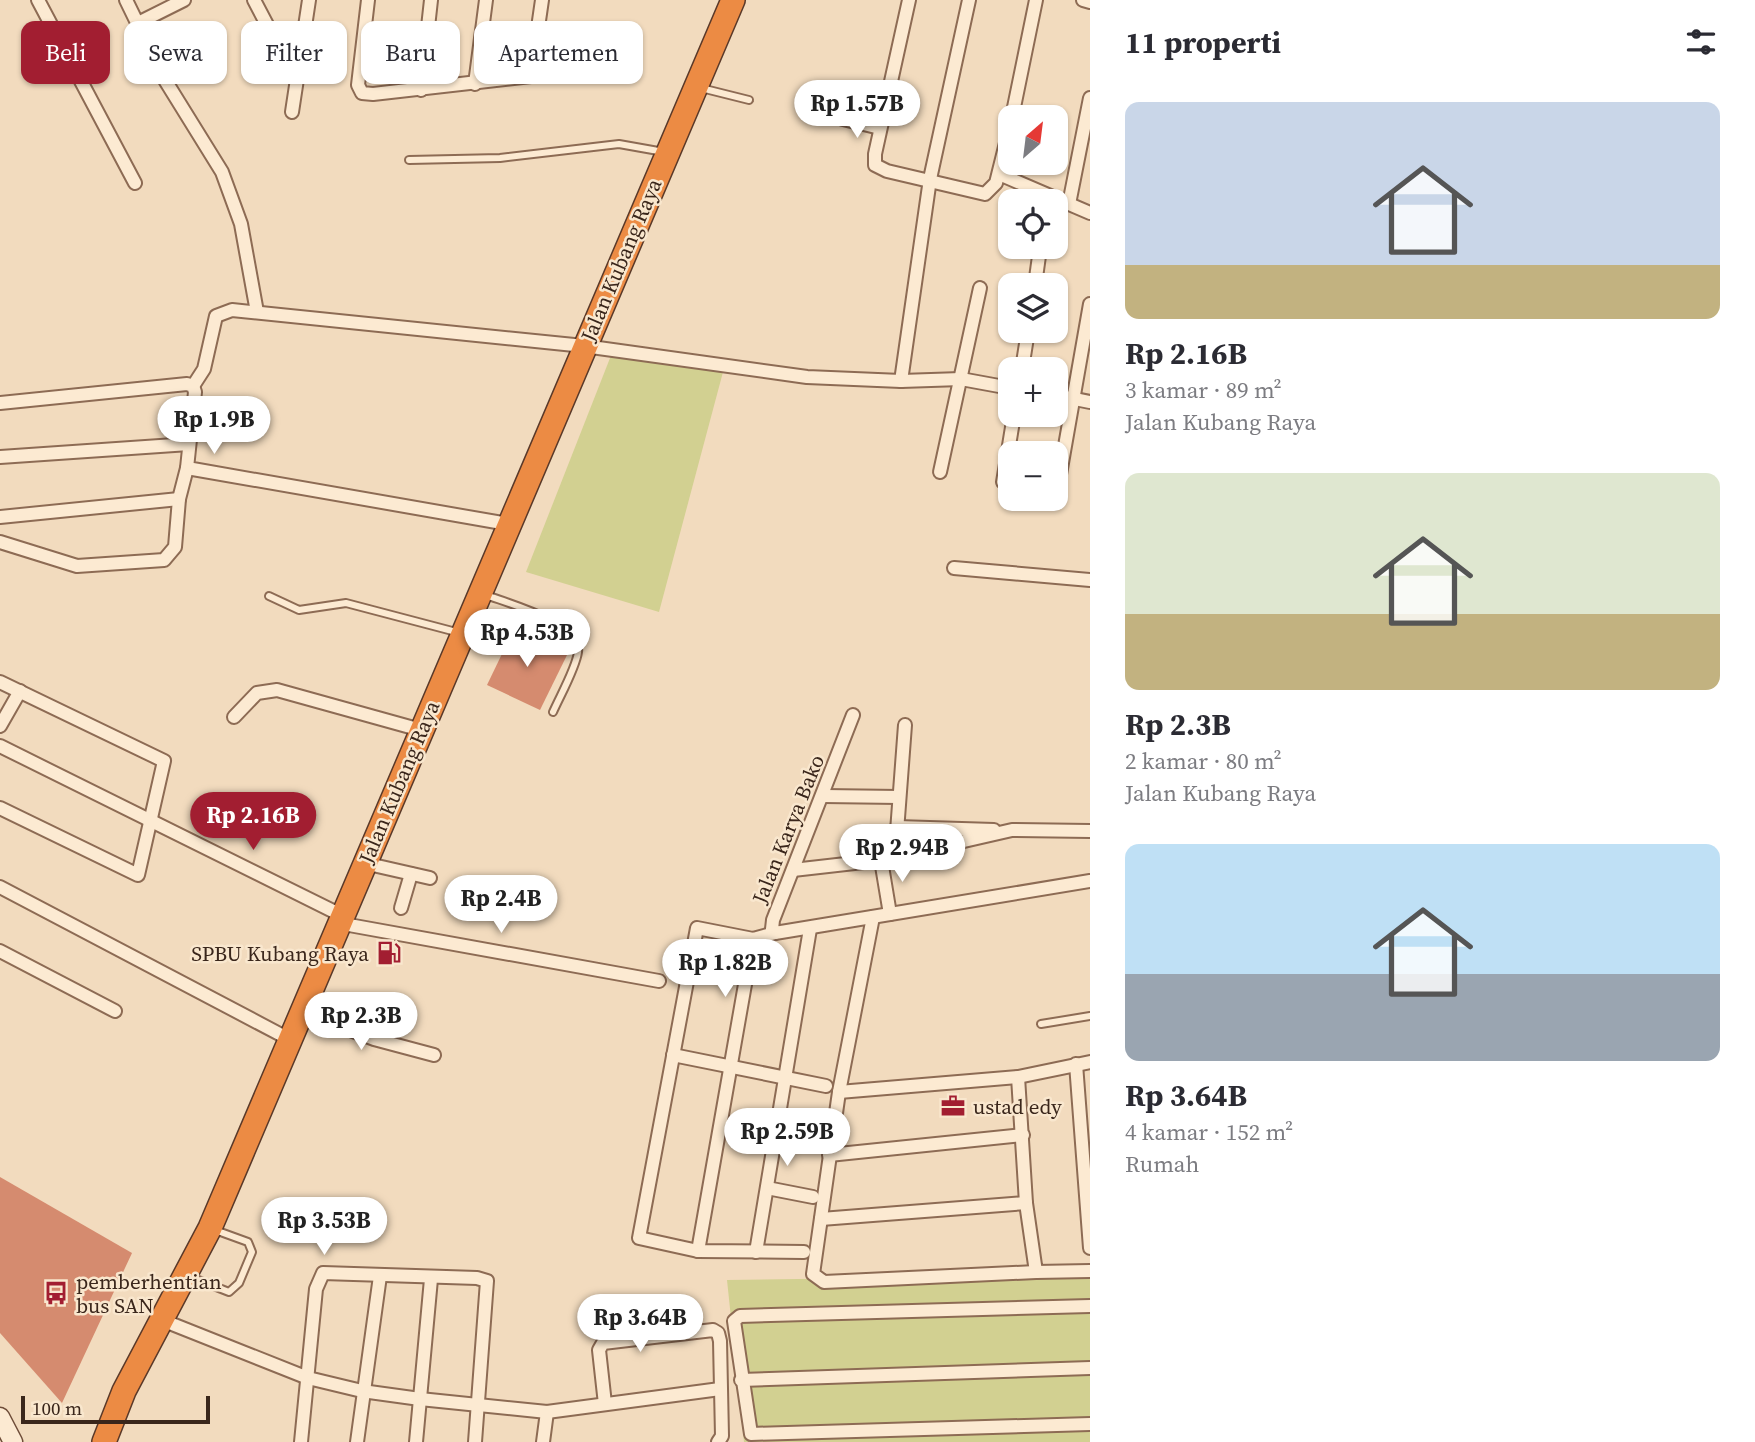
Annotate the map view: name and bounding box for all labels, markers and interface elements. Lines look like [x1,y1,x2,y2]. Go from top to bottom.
chip: Beli [21,21,110,84]
chip: Sewa [124,21,227,84]
chip: Filter [241,21,347,84]
chip: Baru [361,21,460,84]
chip: Apartemen [474,21,643,84]
text: 11 properti [1125,22,1281,63]
icon: filters [1682,23,1720,61]
pin: Rp 1.57B [785,80,929,140]
text: Rp 1.57B [810,87,904,119]
north arrow [998,105,1068,175]
map controls [998,105,1068,511]
icon: home [1360,147,1486,273]
street label: Jalan Kubang Raya [573,174,669,347]
button: locate [998,189,1068,259]
button: layers [998,273,1068,343]
text: Rp 2.16B [1125,333,1247,374]
button: + [998,357,1068,427]
text: 3 kamar · 89 m² [1125,374,1282,406]
pin: Rp 1.9B [149,396,279,456]
text: Rp 1.9B [173,403,255,435]
text: Jalan Kubang Raya [1125,406,1316,438]
button: − [998,441,1068,511]
icon: home [1360,518,1486,644]
pin: Rp 4.53B [455,610,599,669]
text: Rp 4.53B [480,616,574,648]
street label: Jalan Kubang Raya [351,696,447,869]
text: Rp 2.3B [1125,704,1231,745]
text: 2 kamar · 80 m² [1125,745,1282,777]
street label: Jalan Karya Bako [745,750,831,909]
text: Jalan Kubang Raya [1125,777,1316,809]
pin: Rp 2.16B [181,792,325,852]
text: Rp 2.16B [206,799,300,831]
pin: Rp 2.94B [830,824,974,884]
text: Rp 2.94B [855,831,949,863]
pin: Rp 2.4B [436,876,566,935]
text: Rp 2.4B [460,882,542,914]
icon: home [1360,889,1486,1015]
place label: SPBU Kubang Raya [191,939,369,968]
fuel station icon: SPBU Kubang Raya [375,939,403,967]
pin: Rp 1.82B [653,940,797,999]
text: Rp 1.82B [678,946,772,978]
pin: Rp 2.3B [296,992,426,1052]
text: Rp 2.3B [320,999,402,1031]
text: Rp 3.64B [1125,1075,1247,1116]
office icon: ustad edy [939,1092,967,1120]
place label: ustad edy [973,1092,1062,1121]
pin: Rp 2.59B [715,1108,859,1168]
text: Rp 2.59B [740,1115,834,1147]
text: 4 kamar · 152 m² [1125,1116,1293,1148]
text: Rumah [1125,1148,1199,1180]
pin: Rp 3.53B [252,1198,396,1257]
text: Rp 3.53B [277,1204,371,1236]
place label: pemberhentian bus SAN [76,1267,222,1320]
bus stop icon: pemberhentian bus SAN [42,1279,70,1307]
pin: Rp 3.64B [568,1294,712,1354]
text: Rp 3.64B [593,1301,687,1333]
scale bar [21,1393,210,1425]
text: 100 m [32,1395,82,1421]

